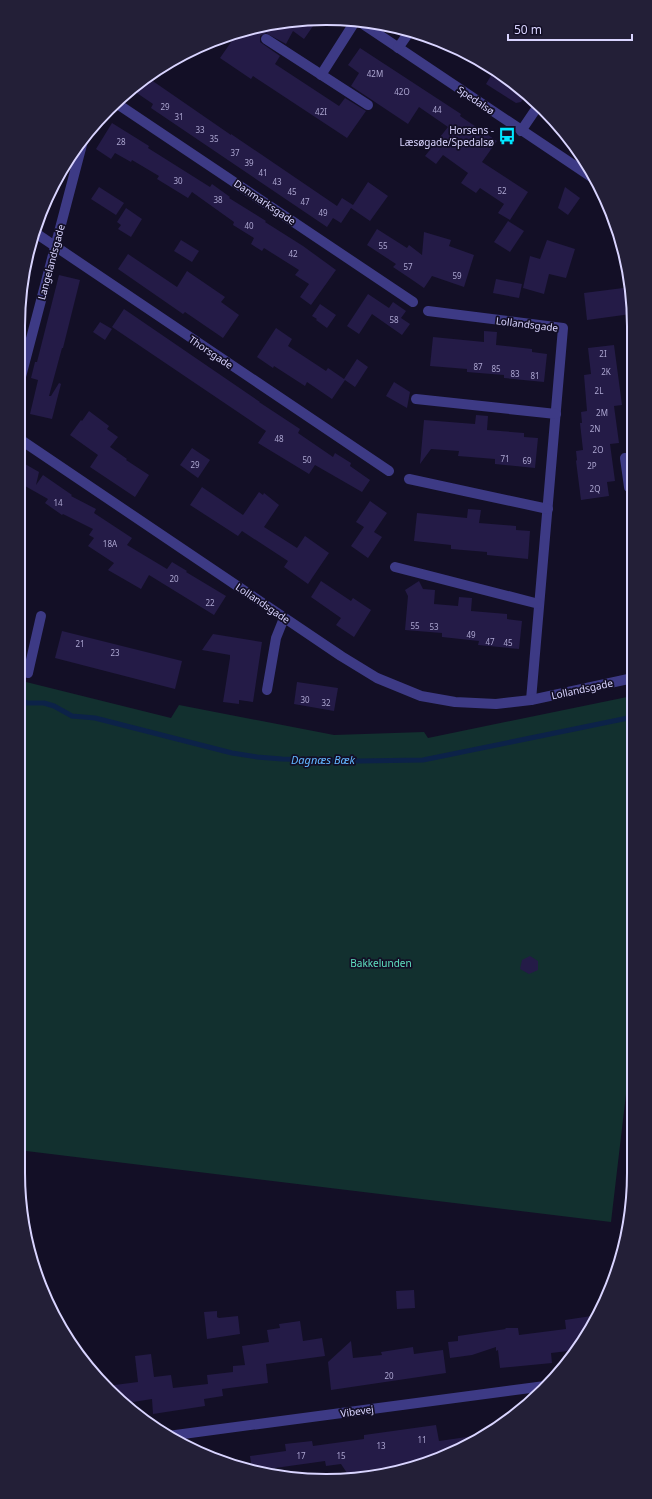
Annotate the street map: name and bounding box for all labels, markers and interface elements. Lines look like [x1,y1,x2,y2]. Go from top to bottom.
scale bar [508,16,632,42]
text: 50 m [514,21,542,38]
house number: 42M [367,68,383,79]
street label: Spedalsø [454,82,498,118]
house number: 42O [394,86,410,97]
house number: 29 [160,101,170,112]
house number: 44 [432,104,442,115]
house number: 42I [315,106,327,117]
house number: 31 [174,111,184,122]
place label: Horsens - Læsøgade/Spedalsø [400,123,494,149]
house number: 33 [195,124,205,135]
bus stop icon: Horsens - Læsøgade/Spedalsø [497,126,517,146]
house number: 35 [209,133,219,144]
house number: 28 [116,136,126,147]
house number: 37 [230,147,240,158]
house number: 39 [244,157,254,168]
house number: 41 [258,167,268,178]
house number: 30 [173,175,183,186]
street label: Danmarksgade [231,176,299,228]
house number: 43 [272,176,282,187]
house number: 52 [497,185,507,196]
house number: 45 [287,186,297,197]
house number: 38 [213,194,223,205]
house number: 47 [300,196,310,207]
house number: 49 [318,207,328,218]
house number: 40 [244,220,254,231]
street label: Langelandsgade [34,222,68,301]
house number: 55 [378,240,388,251]
house number: 42 [288,248,298,259]
house number: 57 [403,261,413,272]
house number: 59 [452,270,462,281]
street label: Lollandsgade [495,313,559,335]
house number: 58 [389,314,399,325]
street label: Thorsgade [186,332,236,372]
house number: 2I [599,348,607,359]
house number: 87 [473,361,483,372]
house number: 85 [491,363,501,374]
house number: 2K [601,366,611,377]
house number: 83 [510,368,520,379]
house number: 81 [530,370,540,381]
house number: 2L [595,385,603,396]
house number: 2M [596,407,608,418]
house number: 2N [590,423,600,434]
house number: 48 [274,433,284,444]
house number: 2O [593,444,603,455]
house number: 71 [500,453,510,464]
house number: 50 [302,454,312,465]
house number: 69 [522,455,532,466]
house number: 29 [190,459,200,470]
house number: 2P [587,460,597,471]
house number: 2Q [590,483,600,494]
house number: 14 [53,497,63,508]
house number: 18A [103,538,118,549]
house number: 20 [169,573,179,584]
street label: Lollandsgade [233,580,293,627]
house number: 22 [205,597,215,608]
house number: 55 [410,620,420,631]
house number: 53 [429,621,439,632]
house number: 49 [466,629,476,640]
house number: 47 [485,636,495,647]
house number: 45 [503,637,513,648]
house number: 21 [75,638,85,649]
house number: 23 [110,647,120,658]
street label: Lollandsgade [550,676,614,702]
house number: 30 [300,694,310,705]
house number: 32 [321,697,331,708]
water label: Dagnæs Bæk [291,752,356,767]
park label: Bakkelunden [350,956,412,970]
house number: 20 [384,1370,394,1381]
street label: Vibevej [339,1402,375,1420]
house number: 11 [417,1434,427,1445]
house number: 13 [376,1440,386,1451]
house number: 17 [296,1450,306,1461]
house number: 15 [336,1450,346,1461]

